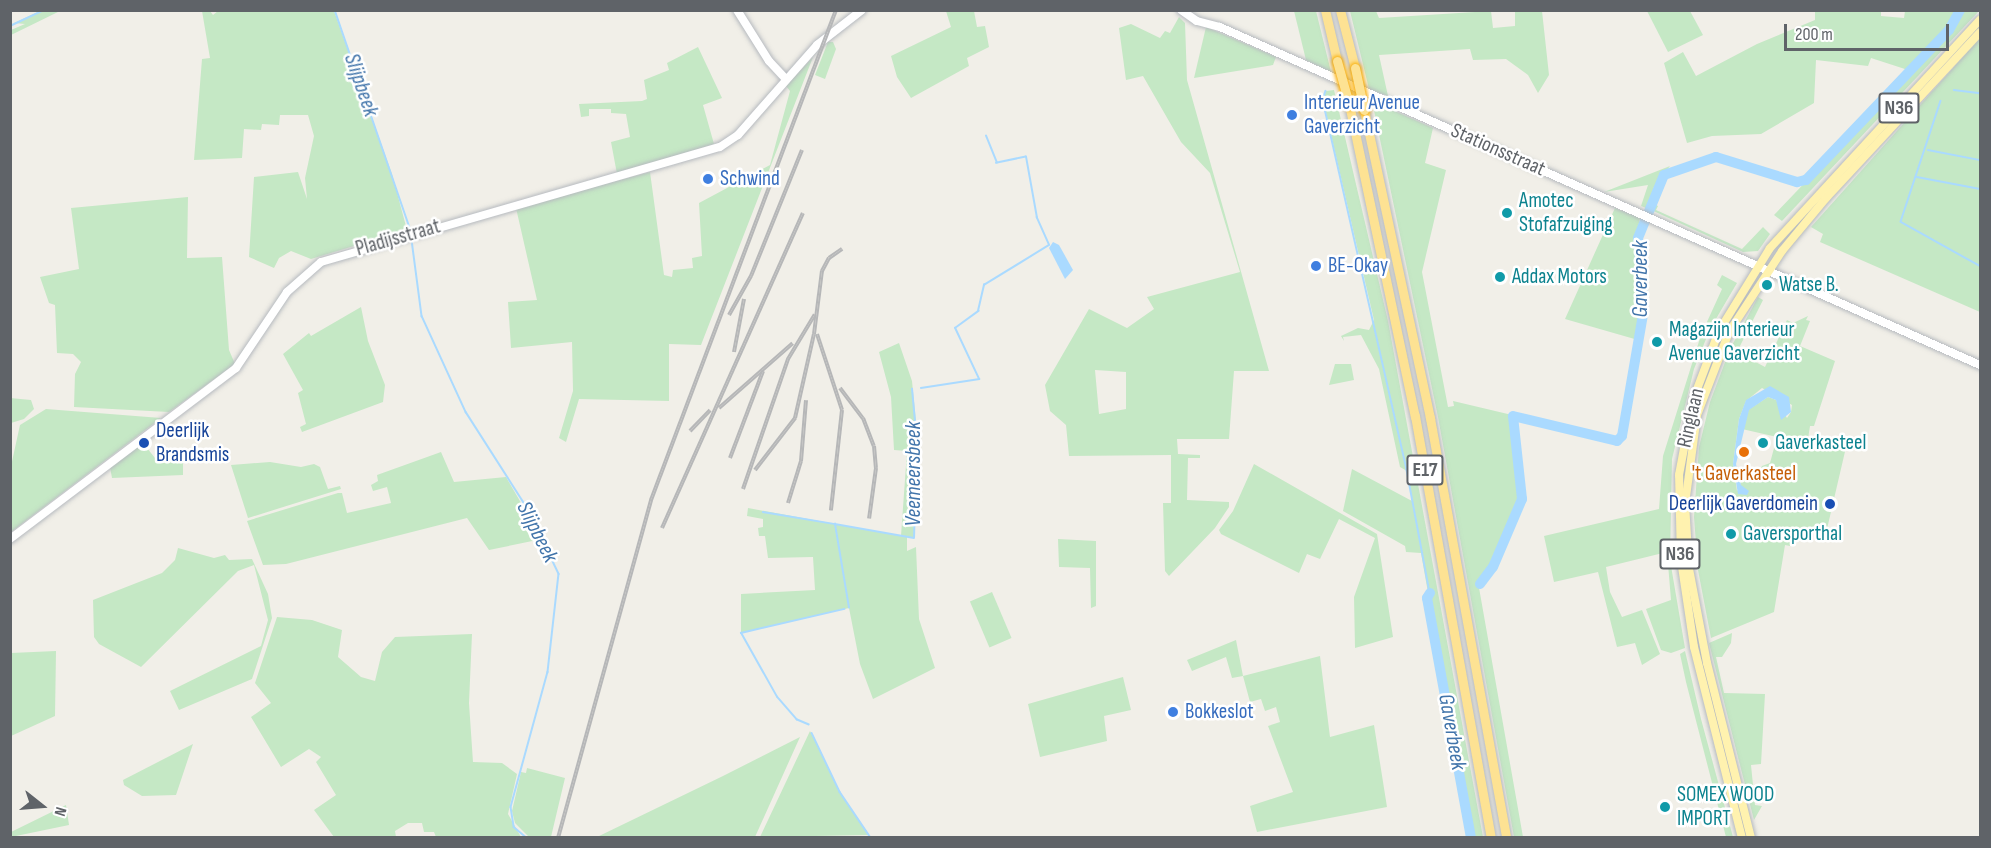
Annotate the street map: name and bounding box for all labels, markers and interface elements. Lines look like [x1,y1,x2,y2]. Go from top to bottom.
scale bar [1787,12,1952,50]
text: 200 m [1795,24,1833,45]
water label: Slijpbeek [338,50,384,120]
place label: Interieur Avenue Gaverzicht [1304,90,1420,140]
road number: N36 [1878,91,1920,125]
marker: Interieur Avenue Gaverzicht [1285,108,1299,122]
street label: Stationsstraat [1447,118,1549,182]
place label: Schwind [720,166,780,192]
marker: Schwind [701,172,715,186]
place label: Amotec Stofafzuiging [1519,188,1613,238]
marker: Amotec Stofafzuiging [1500,206,1514,220]
street label: Pladijsstraat [353,214,443,262]
water label: Gaverbeek [1628,241,1654,317]
place label: BE-Okay [1328,253,1388,279]
marker: BE-Okay [1309,259,1323,273]
place label: Addax Motors [1512,264,1607,290]
marker: Addax Motors [1493,270,1507,284]
place label: Watse B. [1779,272,1839,298]
marker: Watse B. [1760,278,1774,292]
place label: Magazijn Interieur Avenue Gaverzicht [1669,317,1800,367]
marker: Magazijn Interieur Avenue Gaverzicht [1650,335,1664,349]
street label: Ringlaan [1672,386,1710,450]
place label: Deerlijk Brandsmis [156,418,229,468]
water label: Veemeersbeek [901,421,927,527]
place label: Gaverkasteel [1775,430,1866,456]
marker: Deerlijk Brandsmis [137,436,151,450]
marker: Gaverkasteel [1756,436,1770,450]
marker: 't Gaverkasteel [1737,445,1751,459]
road number: E17 [1406,453,1444,487]
place label: 't Gaverkasteel [1692,461,1796,487]
place label: Deerlijk Gaverdomein [1669,491,1818,517]
water label: Slijpbeek [511,497,563,567]
marker: Deerlijk Gaverdomein [1823,497,1837,511]
place label: Gaversporthal [1743,521,1842,547]
marker: Gaversporthal [1724,527,1738,541]
road number: N36 [1659,537,1701,571]
water label: Gaverbeek [1432,692,1472,772]
place label: Bokkeslot [1185,699,1254,725]
marker: Bokkeslot [1166,705,1180,719]
north arrow [12,776,72,836]
place label: SOMEX WOOD IMPORT [1677,782,1774,832]
marker: SOMEX WOOD IMPORT [1658,800,1672,814]
text: N [49,805,70,818]

